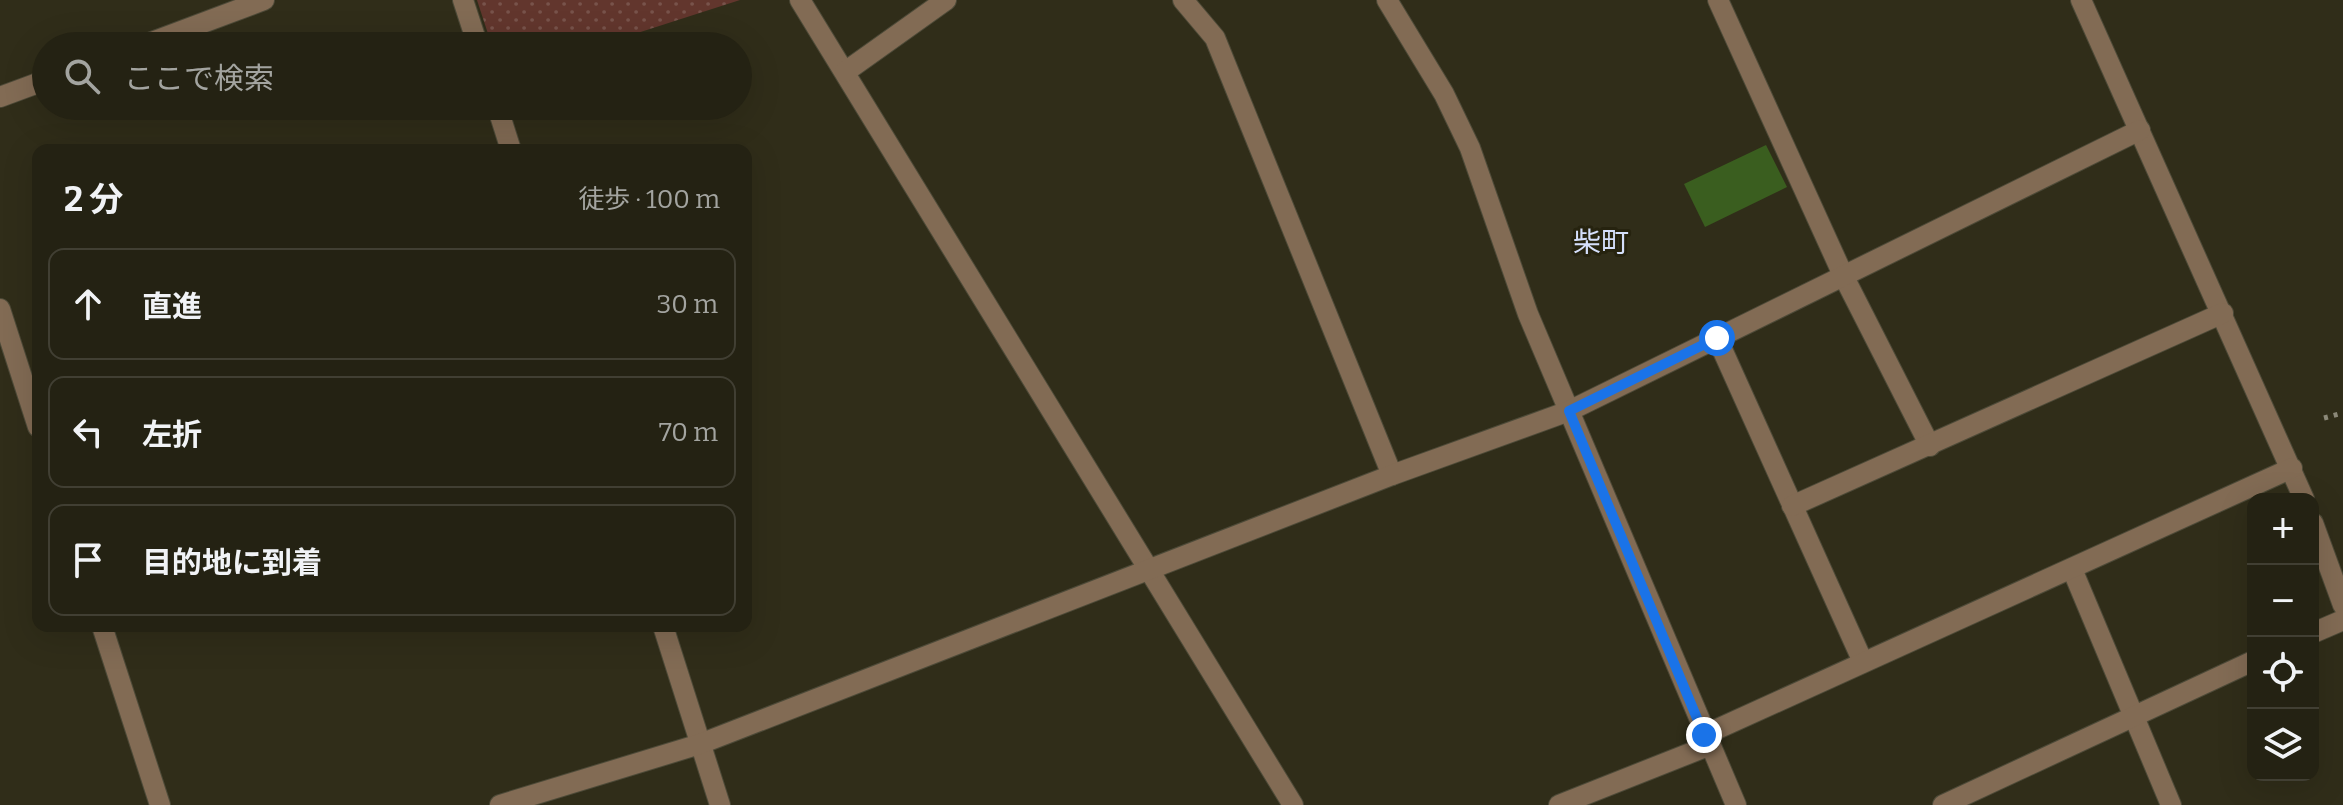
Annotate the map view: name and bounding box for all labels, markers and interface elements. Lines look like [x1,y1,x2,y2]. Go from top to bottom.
search box [32,32,752,120]
icon: search [60,54,104,98]
text: ここで検索 [124,61,274,97]
text: 2 分 [64,179,123,220]
text: 徒歩 · 100 m [578,184,720,215]
district label: 柴町 [1573,226,1629,259]
icon: ahead [66,282,110,326]
text: 直進 [142,289,202,325]
text: 30 m [657,289,718,320]
route start [1699,320,1735,356]
icon: left [66,410,110,454]
text: 左折 [142,417,202,453]
text: 70 m [659,417,718,448]
map controls [2247,493,2319,781]
button: + [2247,493,2319,565]
icon: arrive [66,538,110,582]
text: 目的地に到着 [142,545,322,581]
button: − [2247,565,2319,637]
button: locate [2247,637,2319,709]
button: layers [2247,709,2319,781]
route end [1686,717,1722,753]

